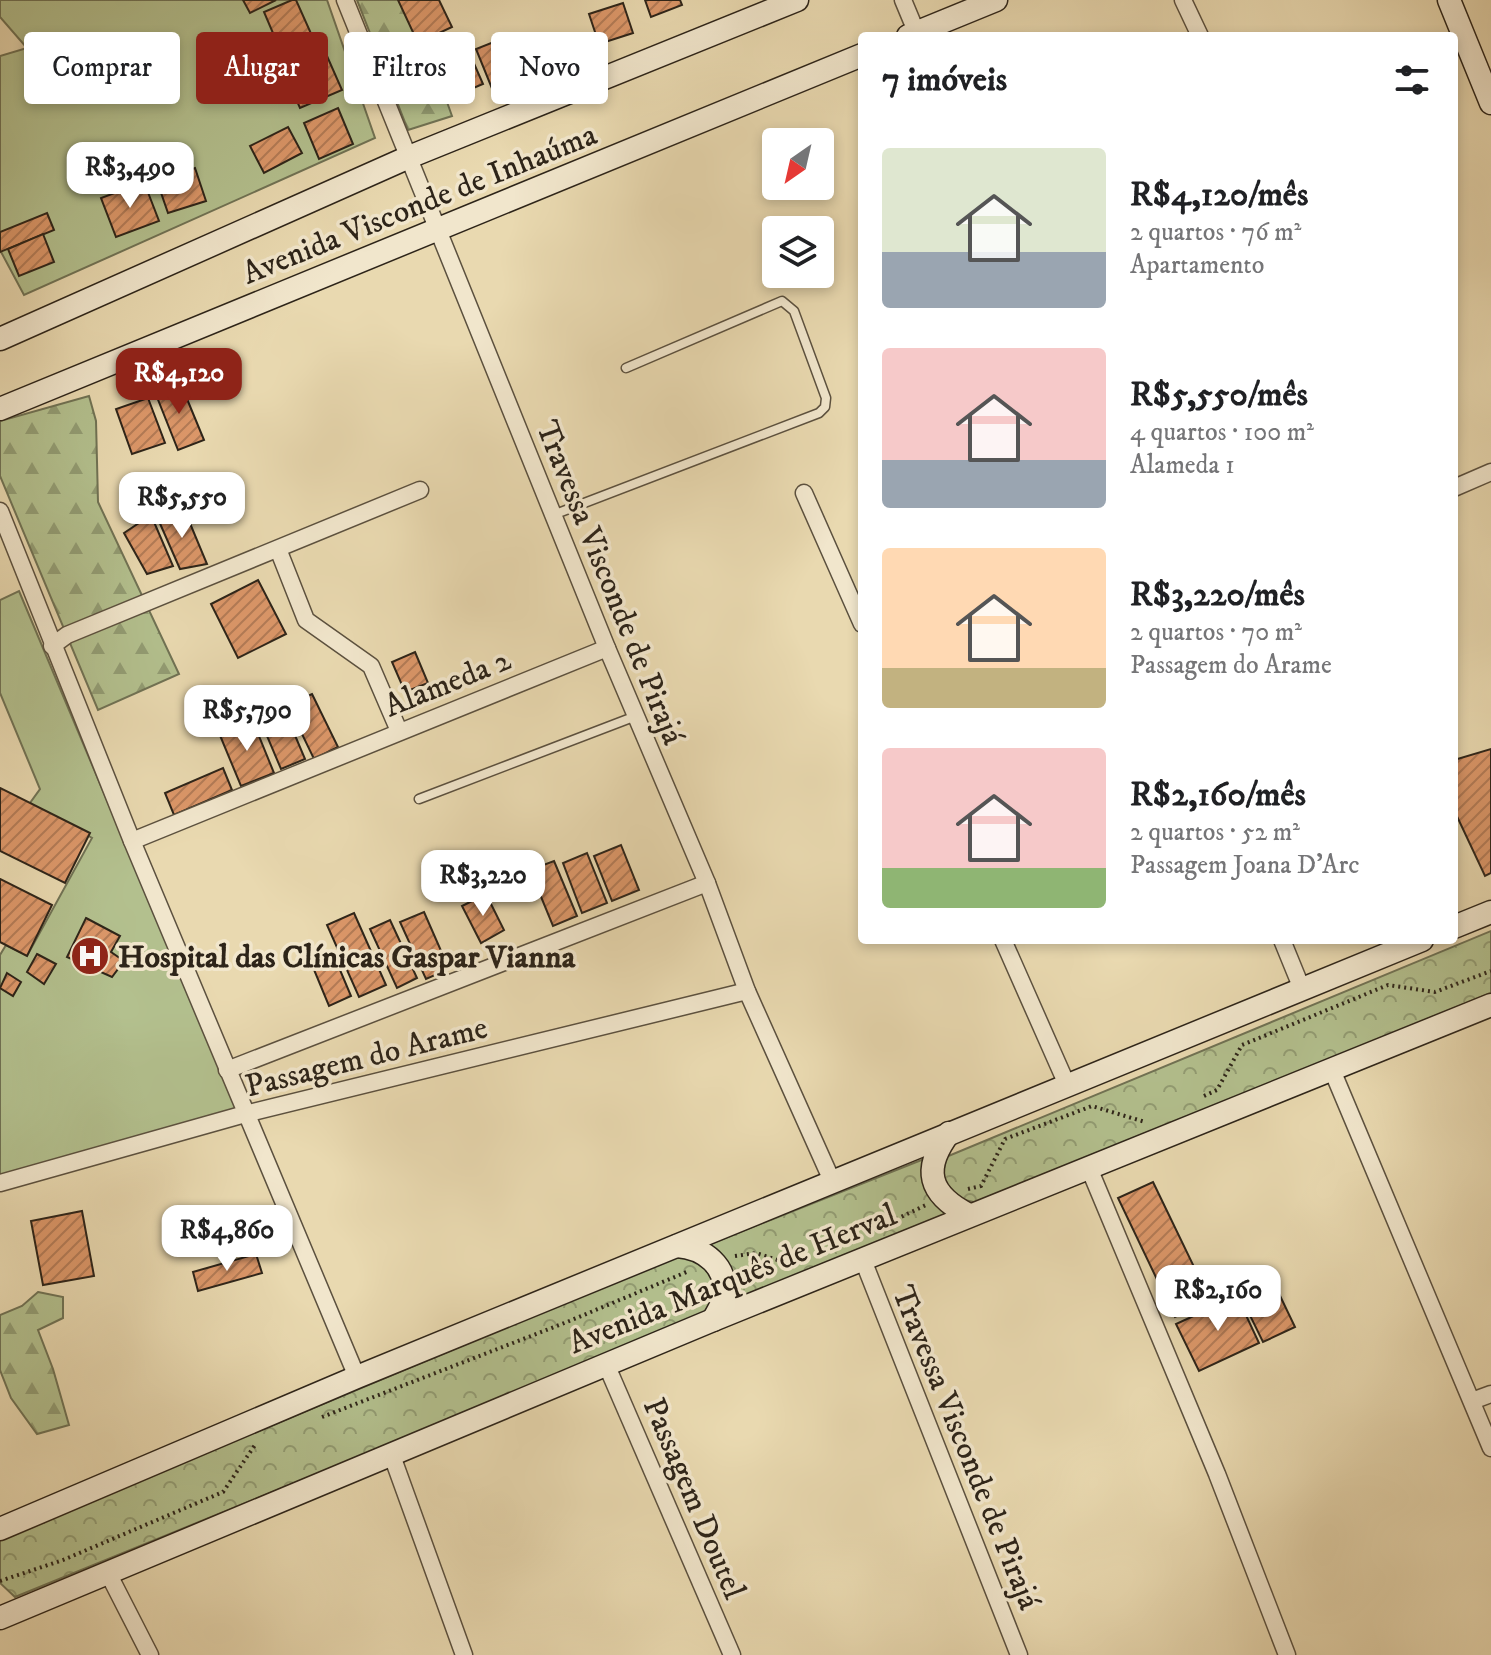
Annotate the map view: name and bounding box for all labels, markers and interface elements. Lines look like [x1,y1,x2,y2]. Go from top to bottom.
chip: Comprar [24,32,180,104]
chip: Alugar [196,32,328,104]
chip: Filtros [344,32,475,104]
chip: Novo [491,32,608,104]
icon: filters [1390,58,1434,102]
text: 7 imóveis [882,59,1007,101]
street label: Avenida Visconde de Inhaúma [237,115,603,294]
north arrow [762,128,834,200]
map controls [762,128,834,288]
pin: R$3,490 [56,142,204,210]
text: R$3,490 [85,151,175,184]
text: R$4,120/mês [1130,174,1308,216]
icon: home [946,180,1042,276]
button: layers [762,216,834,288]
text: 2 quartos · 76 m² [1130,216,1301,249]
text: Apartamento [1130,249,1264,282]
pin: R$4,120 [105,348,253,416]
text: R$4,120 [134,357,224,390]
text: R$5,550/mês [1130,374,1308,416]
icon: home [946,380,1042,476]
street label: Travessa Visconde de Pirajá [526,415,693,751]
text: 4 quartos · 100 m² [1130,416,1314,449]
text: Alameda 1 [1130,449,1235,482]
pin: R$5,550 [108,472,256,540]
text: R$5,550 [137,481,227,514]
text: R$3,220/mês [1130,574,1305,616]
icon: home [946,580,1042,676]
text: 2 quartos · 70 m² [1130,616,1302,649]
street label: Alameda 2 [379,640,517,727]
text: Passagem do Arame [1130,649,1332,682]
pin: R$5,790 [173,685,321,753]
text: R$5,790 [202,694,292,727]
text: R$2,160/mês [1130,774,1306,816]
icon: home [946,780,1042,876]
text: 2 quartos · 52 m² [1130,816,1300,849]
text: Passagem Joana D'Arc [1130,849,1359,882]
pin: R$3,220 [409,850,557,918]
text: R$3,220 [439,859,527,892]
hospital icon: Hospital das Clínicas Gaspar Vianna [69,935,111,977]
place label: Hospital das Clínicas Gaspar Vianna [118,938,576,978]
street label: Passagem do Arame [241,1008,492,1107]
street label: Avenida Marquês de Herval [563,1196,903,1364]
pin: R$4,860 [153,1205,301,1273]
text: R$4,860 [180,1214,274,1247]
pin: R$2,160 [1144,1265,1292,1333]
text: R$2,160 [1174,1274,1262,1307]
street label: Travessa Visconde de Pirajá [882,1280,1049,1616]
street label: Passagem Doutel [633,1392,754,1606]

